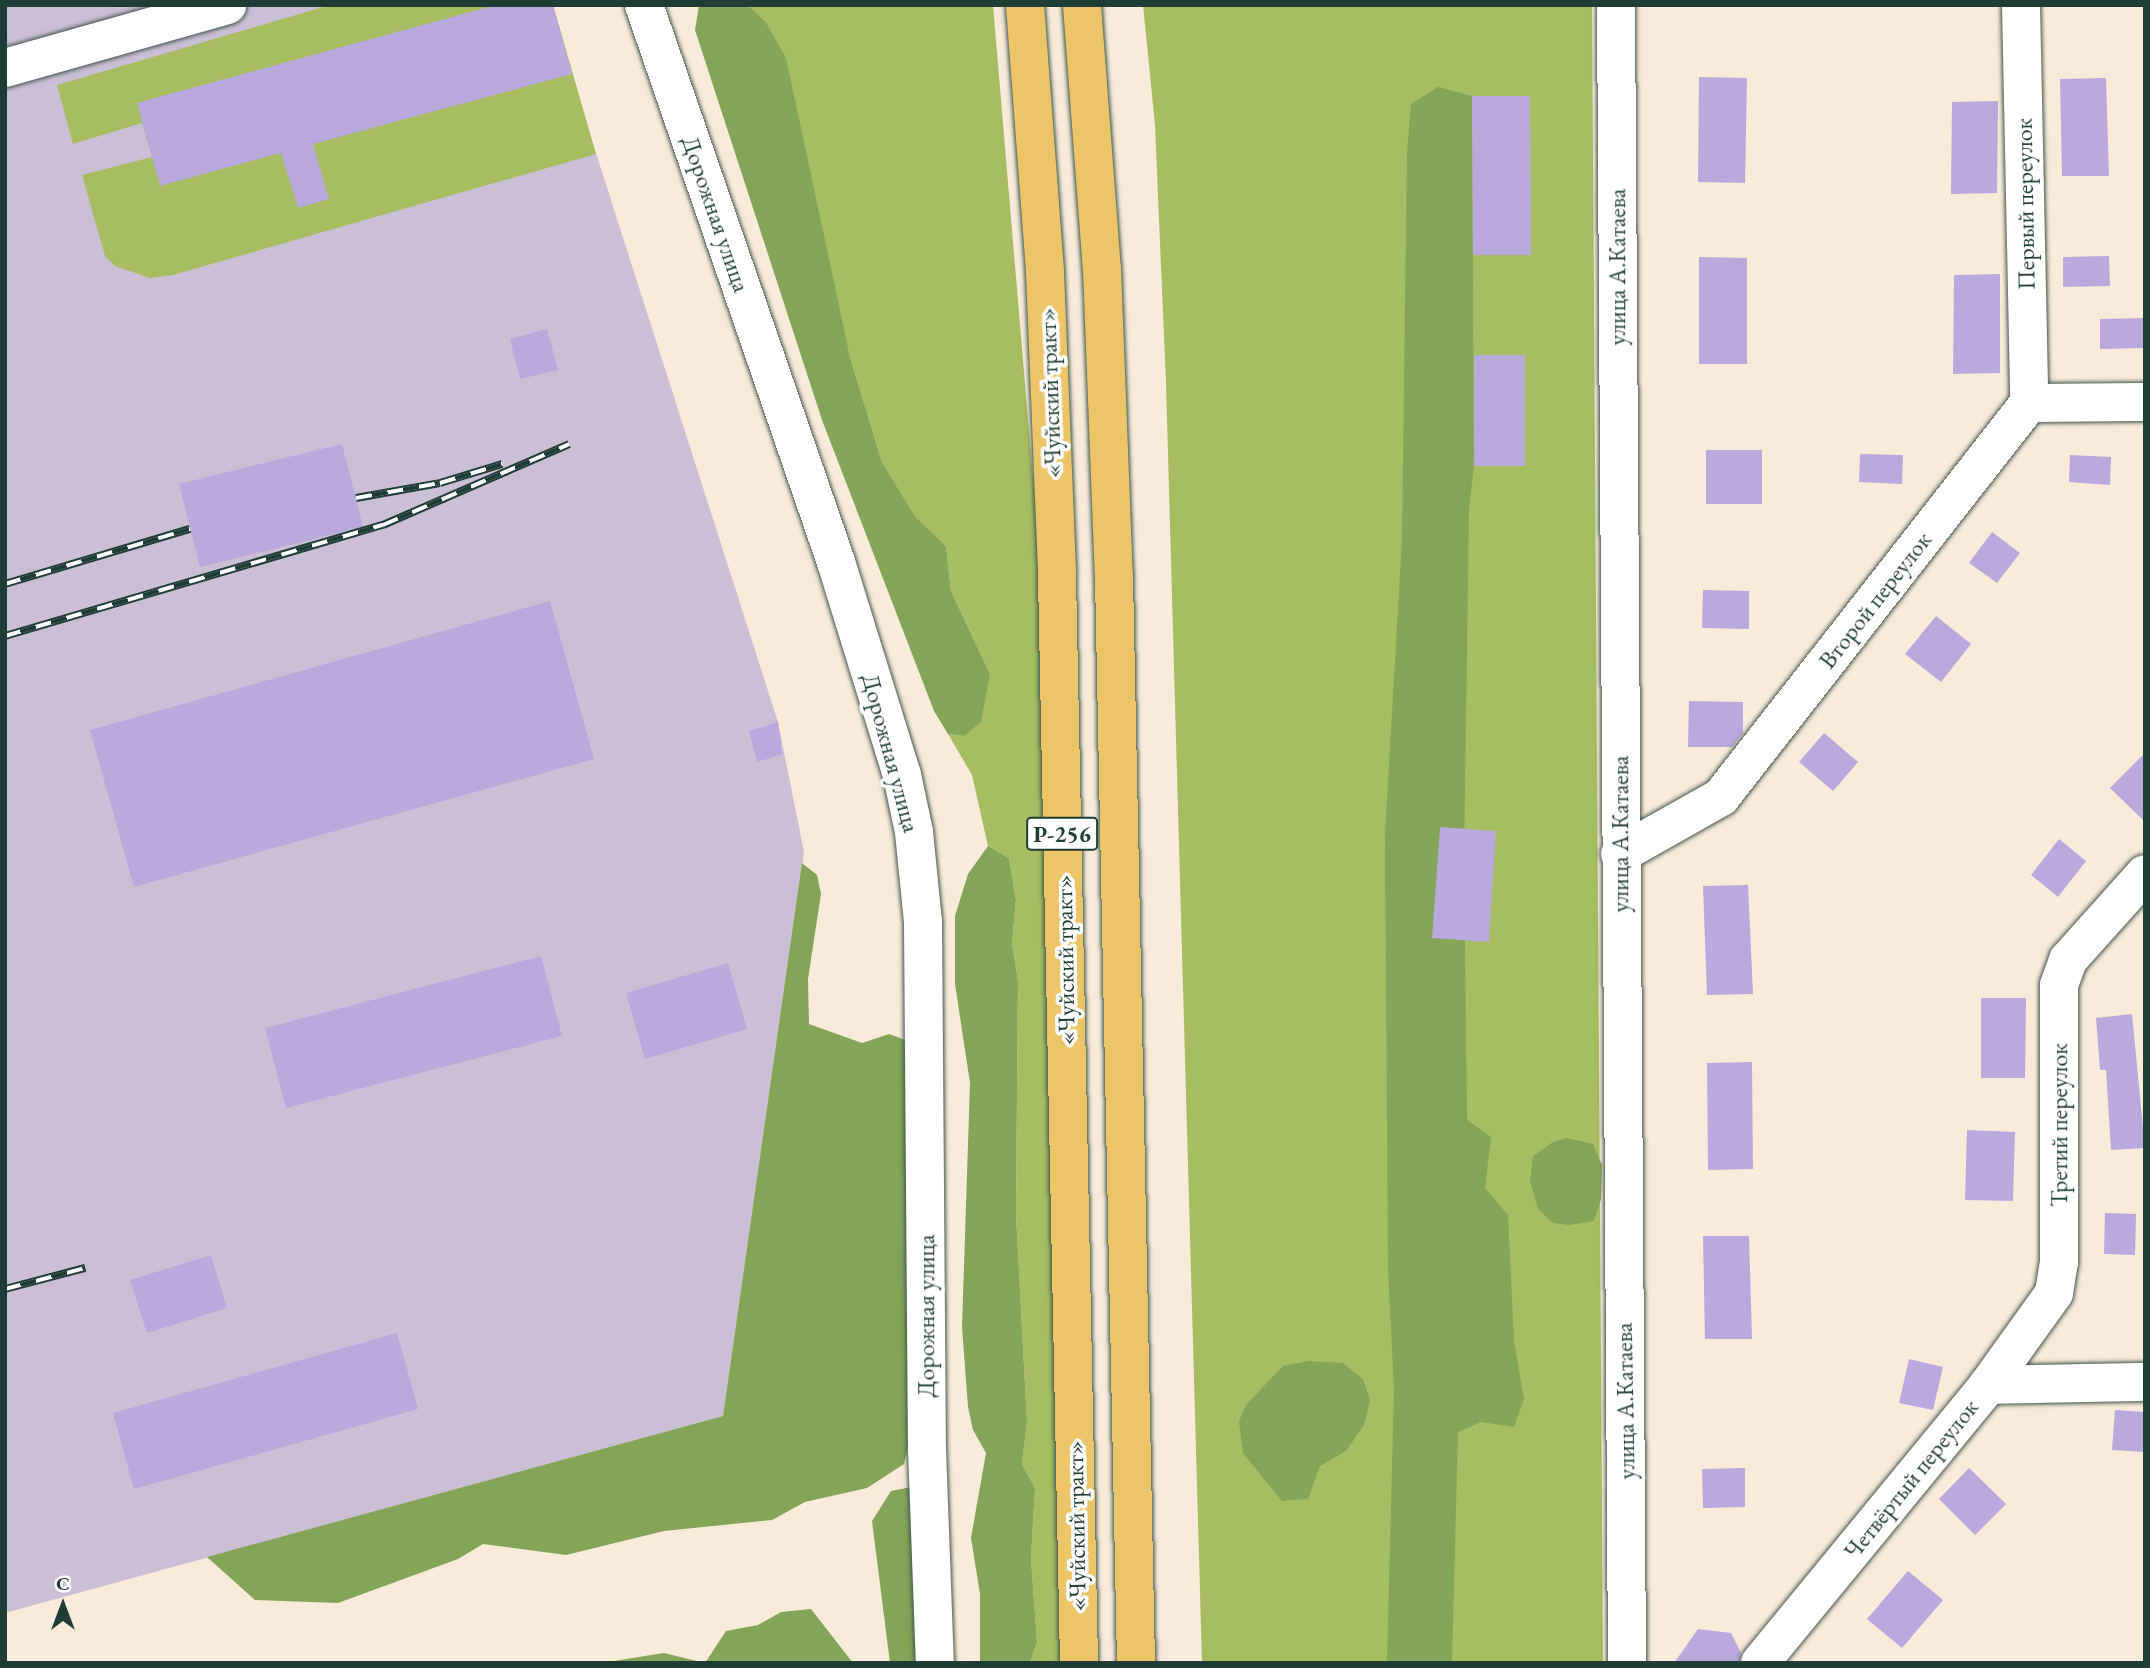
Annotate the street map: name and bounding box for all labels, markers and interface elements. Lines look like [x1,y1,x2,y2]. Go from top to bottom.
street label: Первый переулок [2009,118,2041,290]
street label: Дорожная улица [676,132,756,296]
street label: улица А.Катаева [1603,189,1631,345]
street label: «Чуйский тракт» [1033,307,1067,479]
street label: Второй переулок [1813,526,1937,674]
street label: Дорожная улица [856,671,926,835]
street label: улица А.Катаева [1606,756,1634,912]
road number: Р-256 [1025,814,1099,854]
street label: «Чуйский тракт» [1049,874,1081,1046]
street label: Третий переулок [2045,1043,2073,1207]
street label: Дорожная улица [912,1234,940,1398]
street label: улица А.Катаева [1609,1322,1641,1480]
street label: Четвёртый переулок [1838,1393,1984,1565]
street label: «Чуйский тракт» [1060,1440,1092,1612]
north arrow [28,1570,98,1640]
text: С [56,1571,70,1596]

